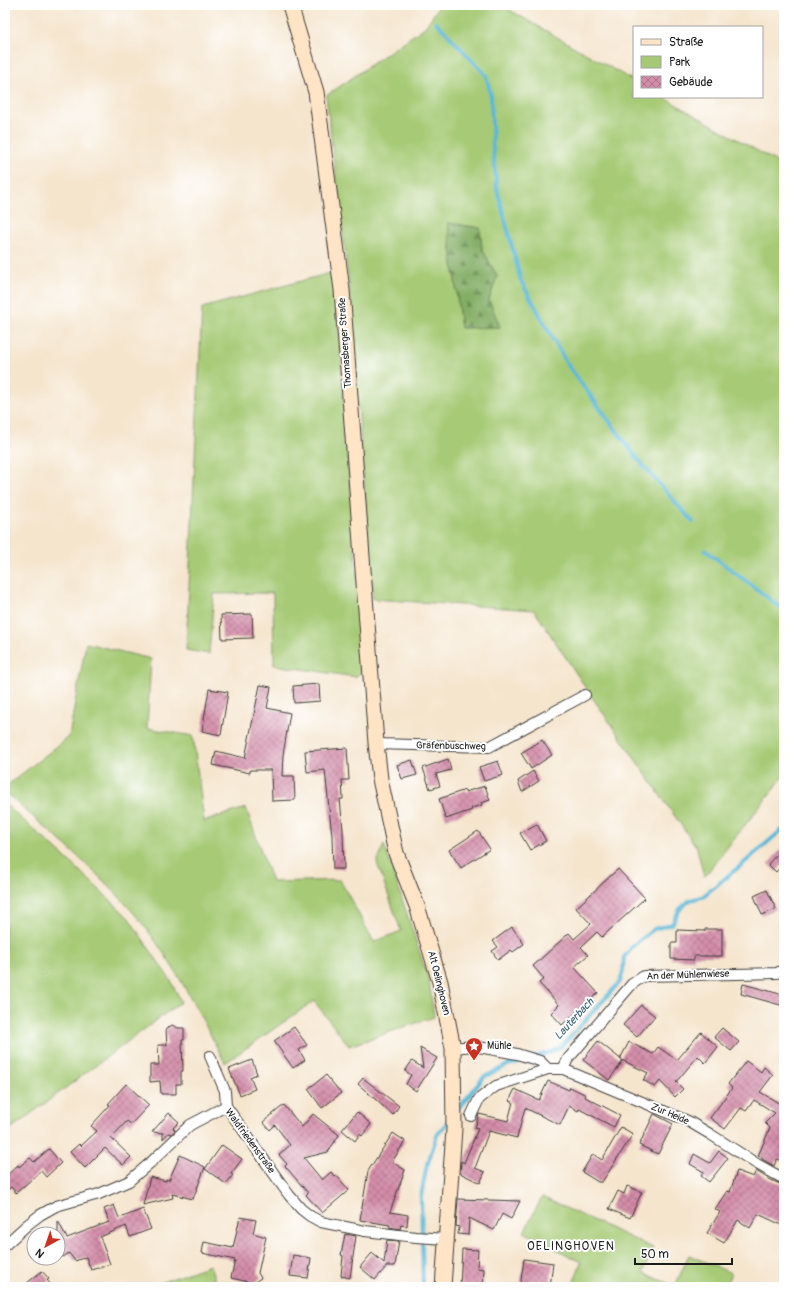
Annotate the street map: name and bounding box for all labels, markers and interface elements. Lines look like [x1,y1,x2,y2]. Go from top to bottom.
legend [633,26,763,98]
text: Straße [669,35,703,50]
text: Park [669,55,690,70]
text: Gebäude [669,75,713,90]
street label: Thomasberger Straße [336,297,354,389]
street label: Gräfenbuschweg [416,739,486,753]
street label: Alt Oelinghoven [425,949,453,1017]
street label: An der Mühlenwiese [646,968,730,982]
water label: Lauterbach [552,995,597,1042]
place icon: Mühle [464,1036,484,1061]
place label: Mühle [487,1040,511,1052]
street label: Zur Heide [649,1101,691,1127]
street label: Waldfriedenstraße [222,1106,278,1176]
north arrow [26,1226,66,1266]
district label: OELINGHOVEN [527,1239,615,1254]
scale bar [635,1240,732,1266]
text: N [32,1246,47,1261]
text: 50 m [641,1247,669,1262]

